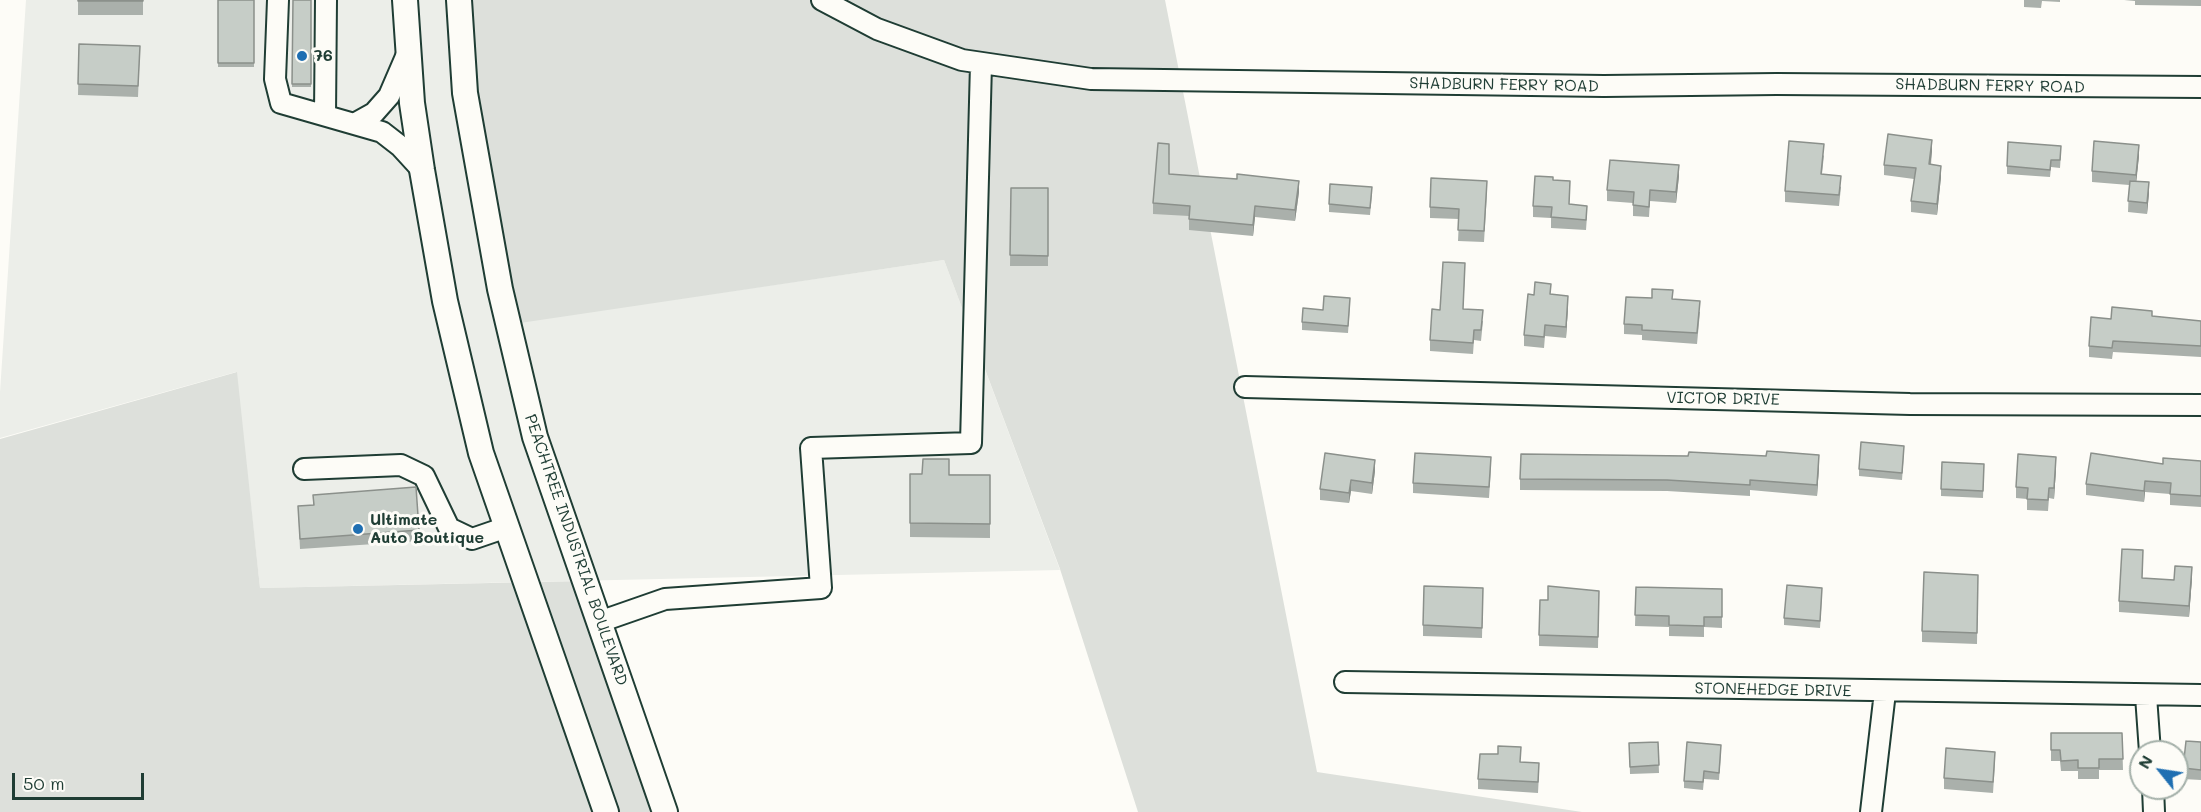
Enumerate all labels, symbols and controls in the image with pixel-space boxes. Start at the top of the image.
place label: 76 [314,46,333,66]
marker: 76 [295,49,309,63]
street label: SHADBURN FERRY ROAD [1409,74,1599,96]
street label: SHADBURN FERRY ROAD [1895,75,2085,97]
street label: VICTOR DRIVE [1666,388,1780,410]
street label: PEACHTREE INDUSTRIAL BOULEVARD [520,412,632,688]
place label: Ultimate Auto Boutique [370,510,484,548]
marker: Ultimate Auto Boutique [351,522,365,536]
street label: STONEHEDGE DRIVE [1694,679,1852,701]
north arrow [2129,740,2189,800]
text: N [2133,751,2157,772]
scale bar [15,761,147,799]
text: 50 m [23,771,65,795]

